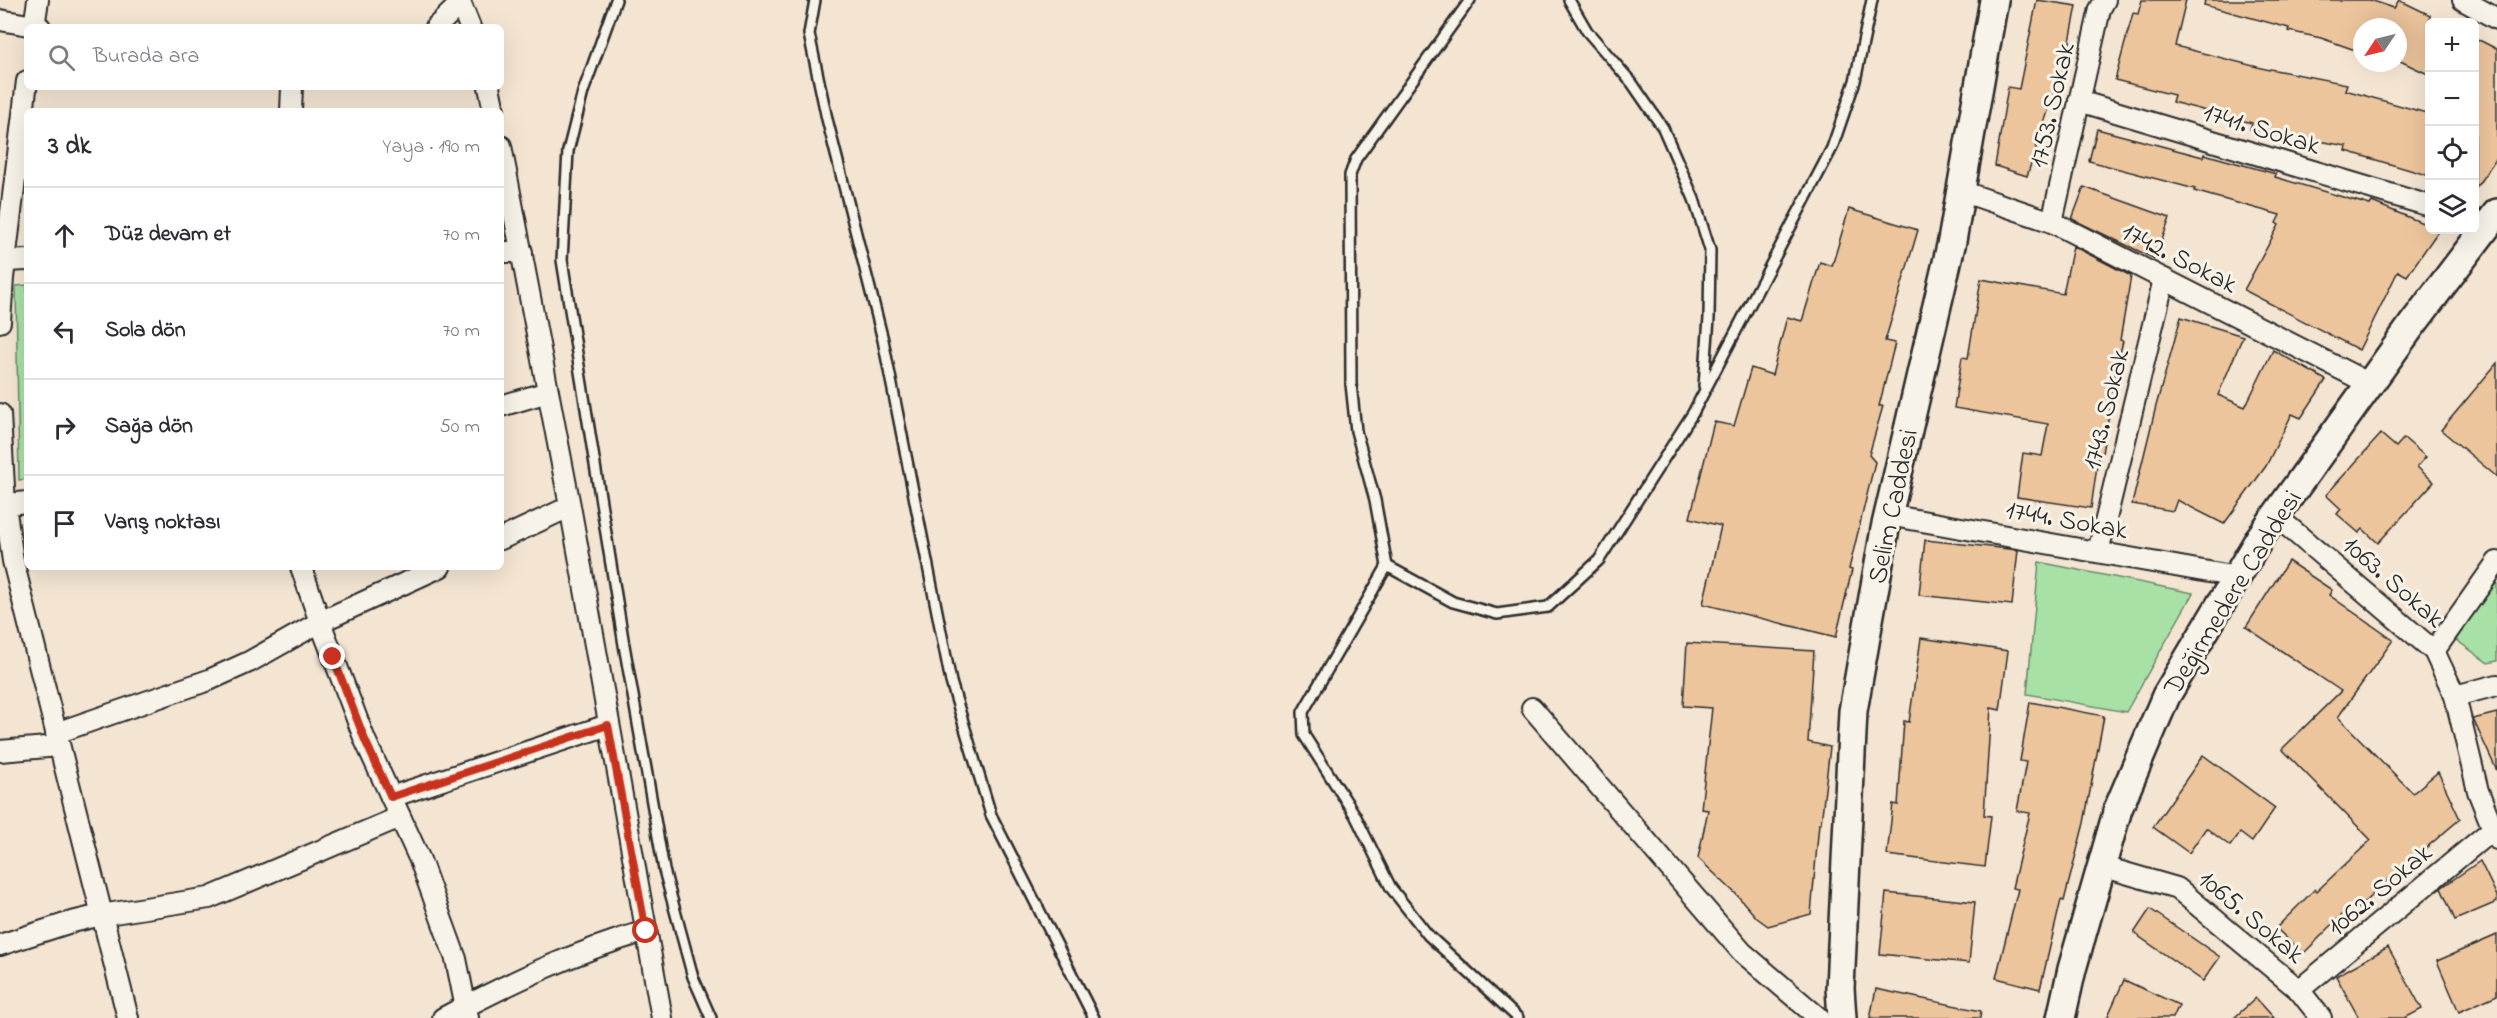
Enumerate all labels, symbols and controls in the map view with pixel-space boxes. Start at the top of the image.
north arrow [2353,18,2407,72]
map controls [2425,18,2479,234]
button: + [2425,18,2479,72]
search box [24,24,504,90]
street label: 1753. Sokak [2020,39,2087,172]
icon: search [45,41,78,74]
text: Burada ara [93,41,199,73]
button: − [2425,72,2479,126]
street label: 1741. Sokak [2198,94,2325,167]
button: locate [2425,126,2479,180]
text: 3 dk [48,128,91,166]
text: Yaya · 190 m [382,133,480,162]
button: layers [2425,180,2479,234]
street label: 1742. Sokak [2114,213,2244,305]
icon: ahead [48,219,81,252]
text: Düz devam et [105,219,231,251]
text: 70 m [443,221,480,250]
icon: left [48,315,81,348]
text: Sola dön [105,315,186,347]
text: 70 m [443,317,480,346]
street label: 1743. Sokak [2074,345,2141,474]
icon: right [48,411,81,444]
text: Sağa dön [105,411,193,443]
text: 50 m [439,413,480,442]
street label: Selim Caddesi [1859,426,1930,587]
street label: Değirmedere Caddesi [2155,483,2313,704]
street label: 1744. Sokak [2003,492,2131,551]
icon: arrive [48,507,81,540]
text: Varış noktası [105,507,220,539]
street label: 1063. Sokak [2333,527,2452,639]
route end [319,643,345,669]
street label: 1062. Sokak [2320,835,2442,947]
street label: 1065. Sokak [2189,862,2312,974]
route start [632,917,658,943]

